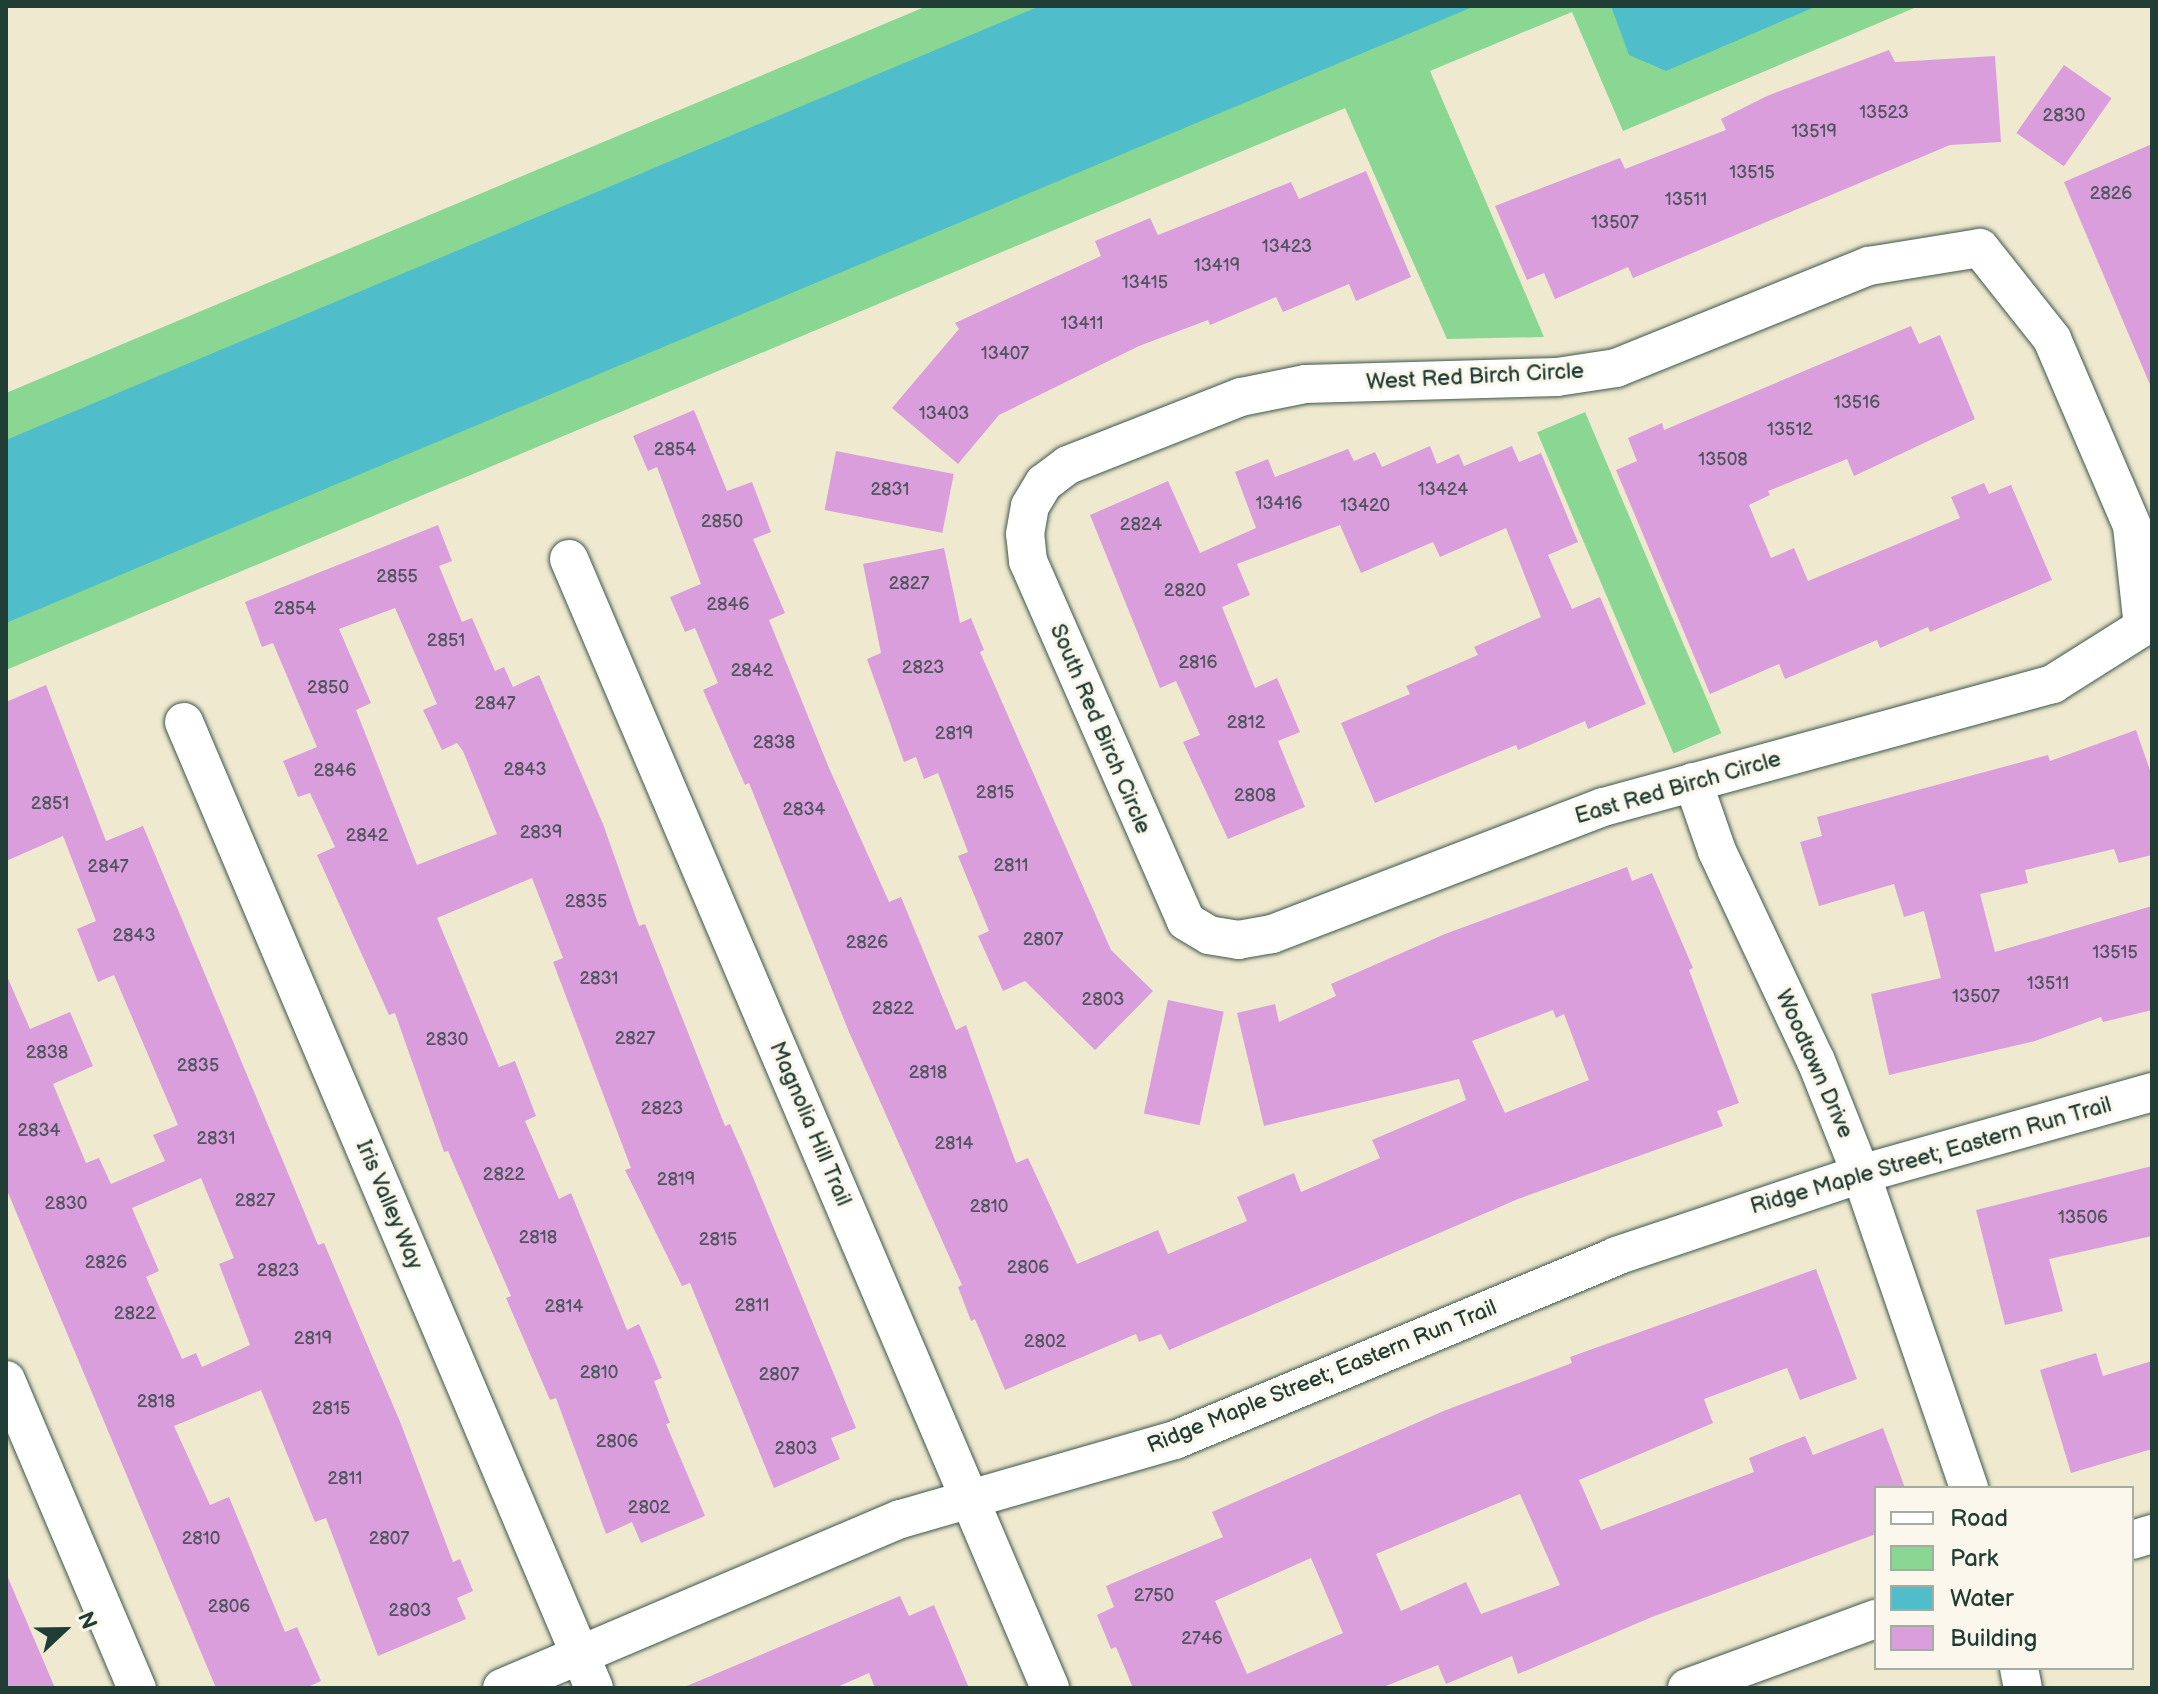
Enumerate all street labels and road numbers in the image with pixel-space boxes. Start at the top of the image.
street label: West Red Birch Circle [1365,358,1585,396]
street label: South Red Birch Circle [1044,620,1156,838]
street label: East Red Birch Circle [1572,746,1784,830]
street label: Woodtown Drive [1769,986,1859,1142]
street label: Magnolia Hill Trail [763,1038,857,1210]
street label: Ridge Maple Street; Eastern Run Trail [1747,1092,2115,1220]
street label: Iris Valley Way [349,1135,429,1275]
street label: Ridge Maple Street; Eastern Run Trail [1143,1294,1501,1460]

